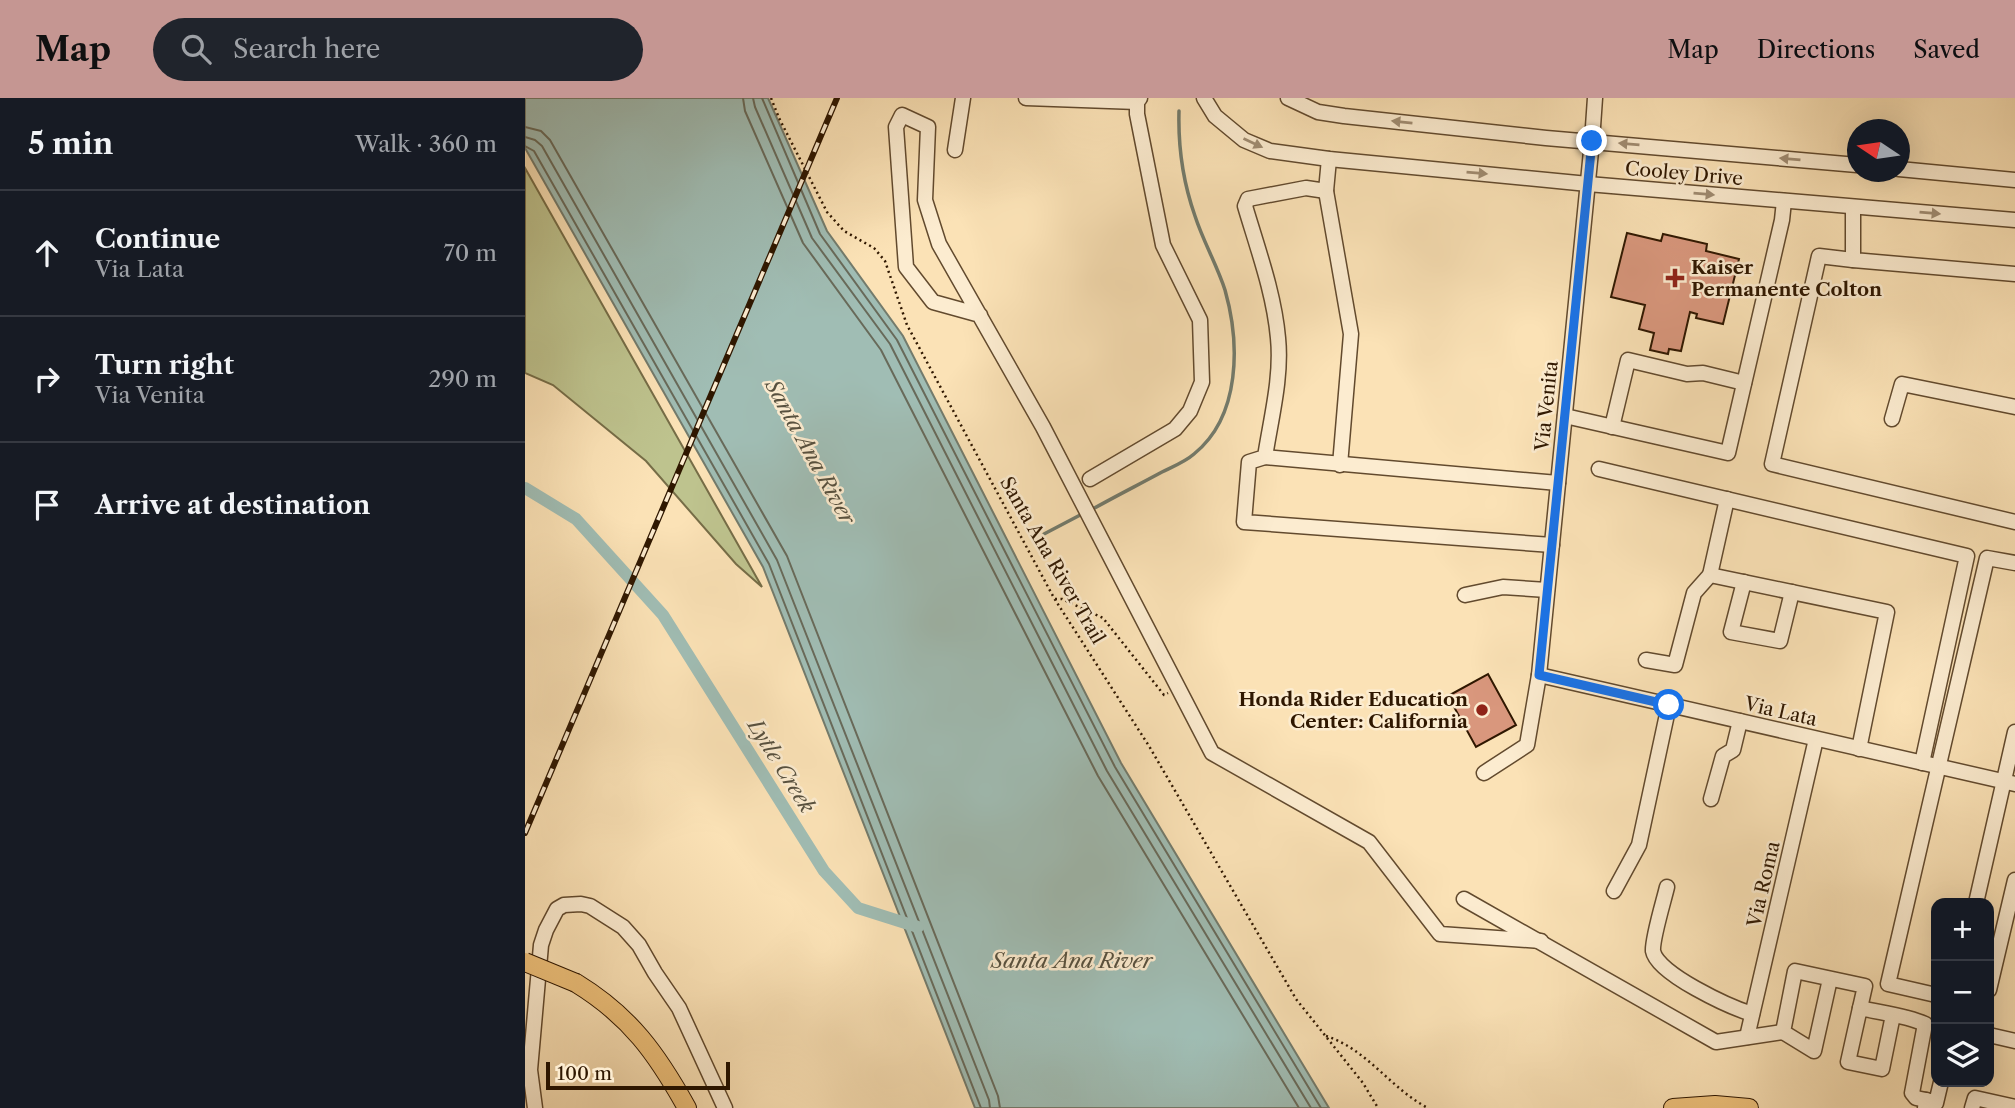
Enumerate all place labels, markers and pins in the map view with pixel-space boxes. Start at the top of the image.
place label: Kaiser Permanente Colton [1691,256,1882,301]
marker: Kaiser Permanente Colton [1665,268,1685,288]
place label: Honda Rider Education Center: California [1239,688,1469,733]
marker: Honda Rider Education Center: California [1474,702,1490,718]

